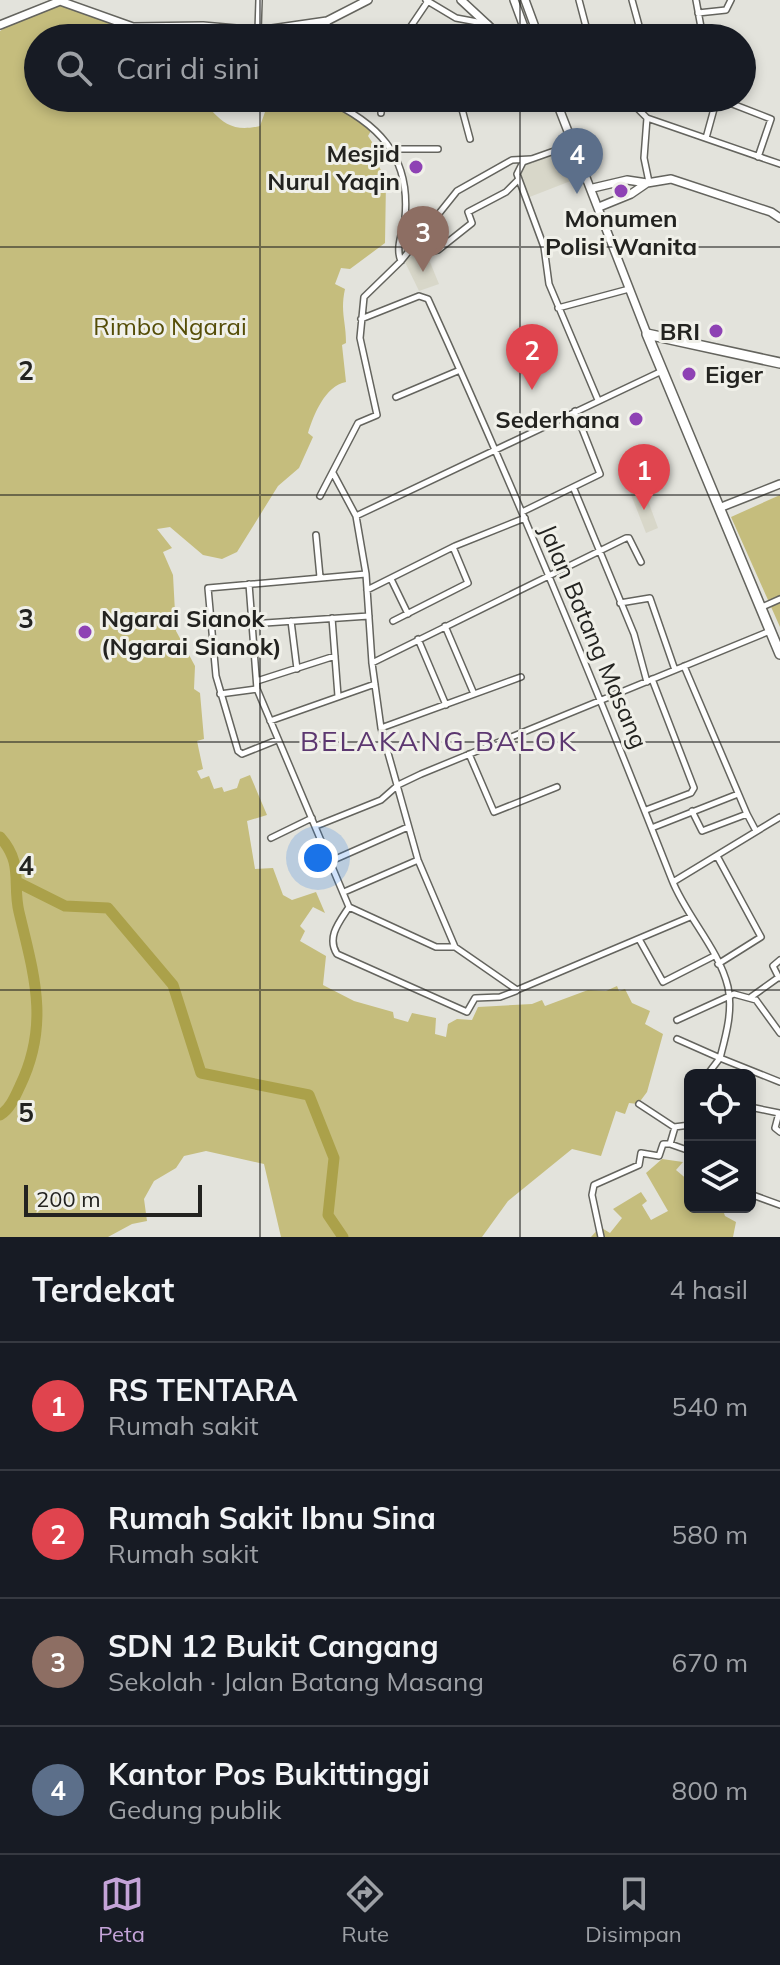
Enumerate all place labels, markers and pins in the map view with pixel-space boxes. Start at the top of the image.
pin: 4 [551,128,603,194]
place label: Mesjid Nurul Yaqin [267,138,400,196]
marker: Mesjid Nurul Yaqin [407,158,425,176]
marker: Monumen Polisi Wanita [612,182,630,200]
place label: Monumen Polisi Wanita [545,203,697,261]
pin: 3 [397,206,449,272]
place label: BRI [660,316,700,346]
marker: BRI [707,322,725,340]
pin: 2 [506,324,558,390]
place label: Eiger [705,359,764,389]
marker: Eiger [680,365,698,383]
place label: Sederhana [495,404,620,434]
marker: Sederhana [627,410,645,428]
pin: 1 [618,444,670,510]
place label: Ngarai Sianok (Ngarai Sianok) [101,603,282,661]
marker: Ngarai Sianok (Ngarai Sianok) [76,623,94,641]

